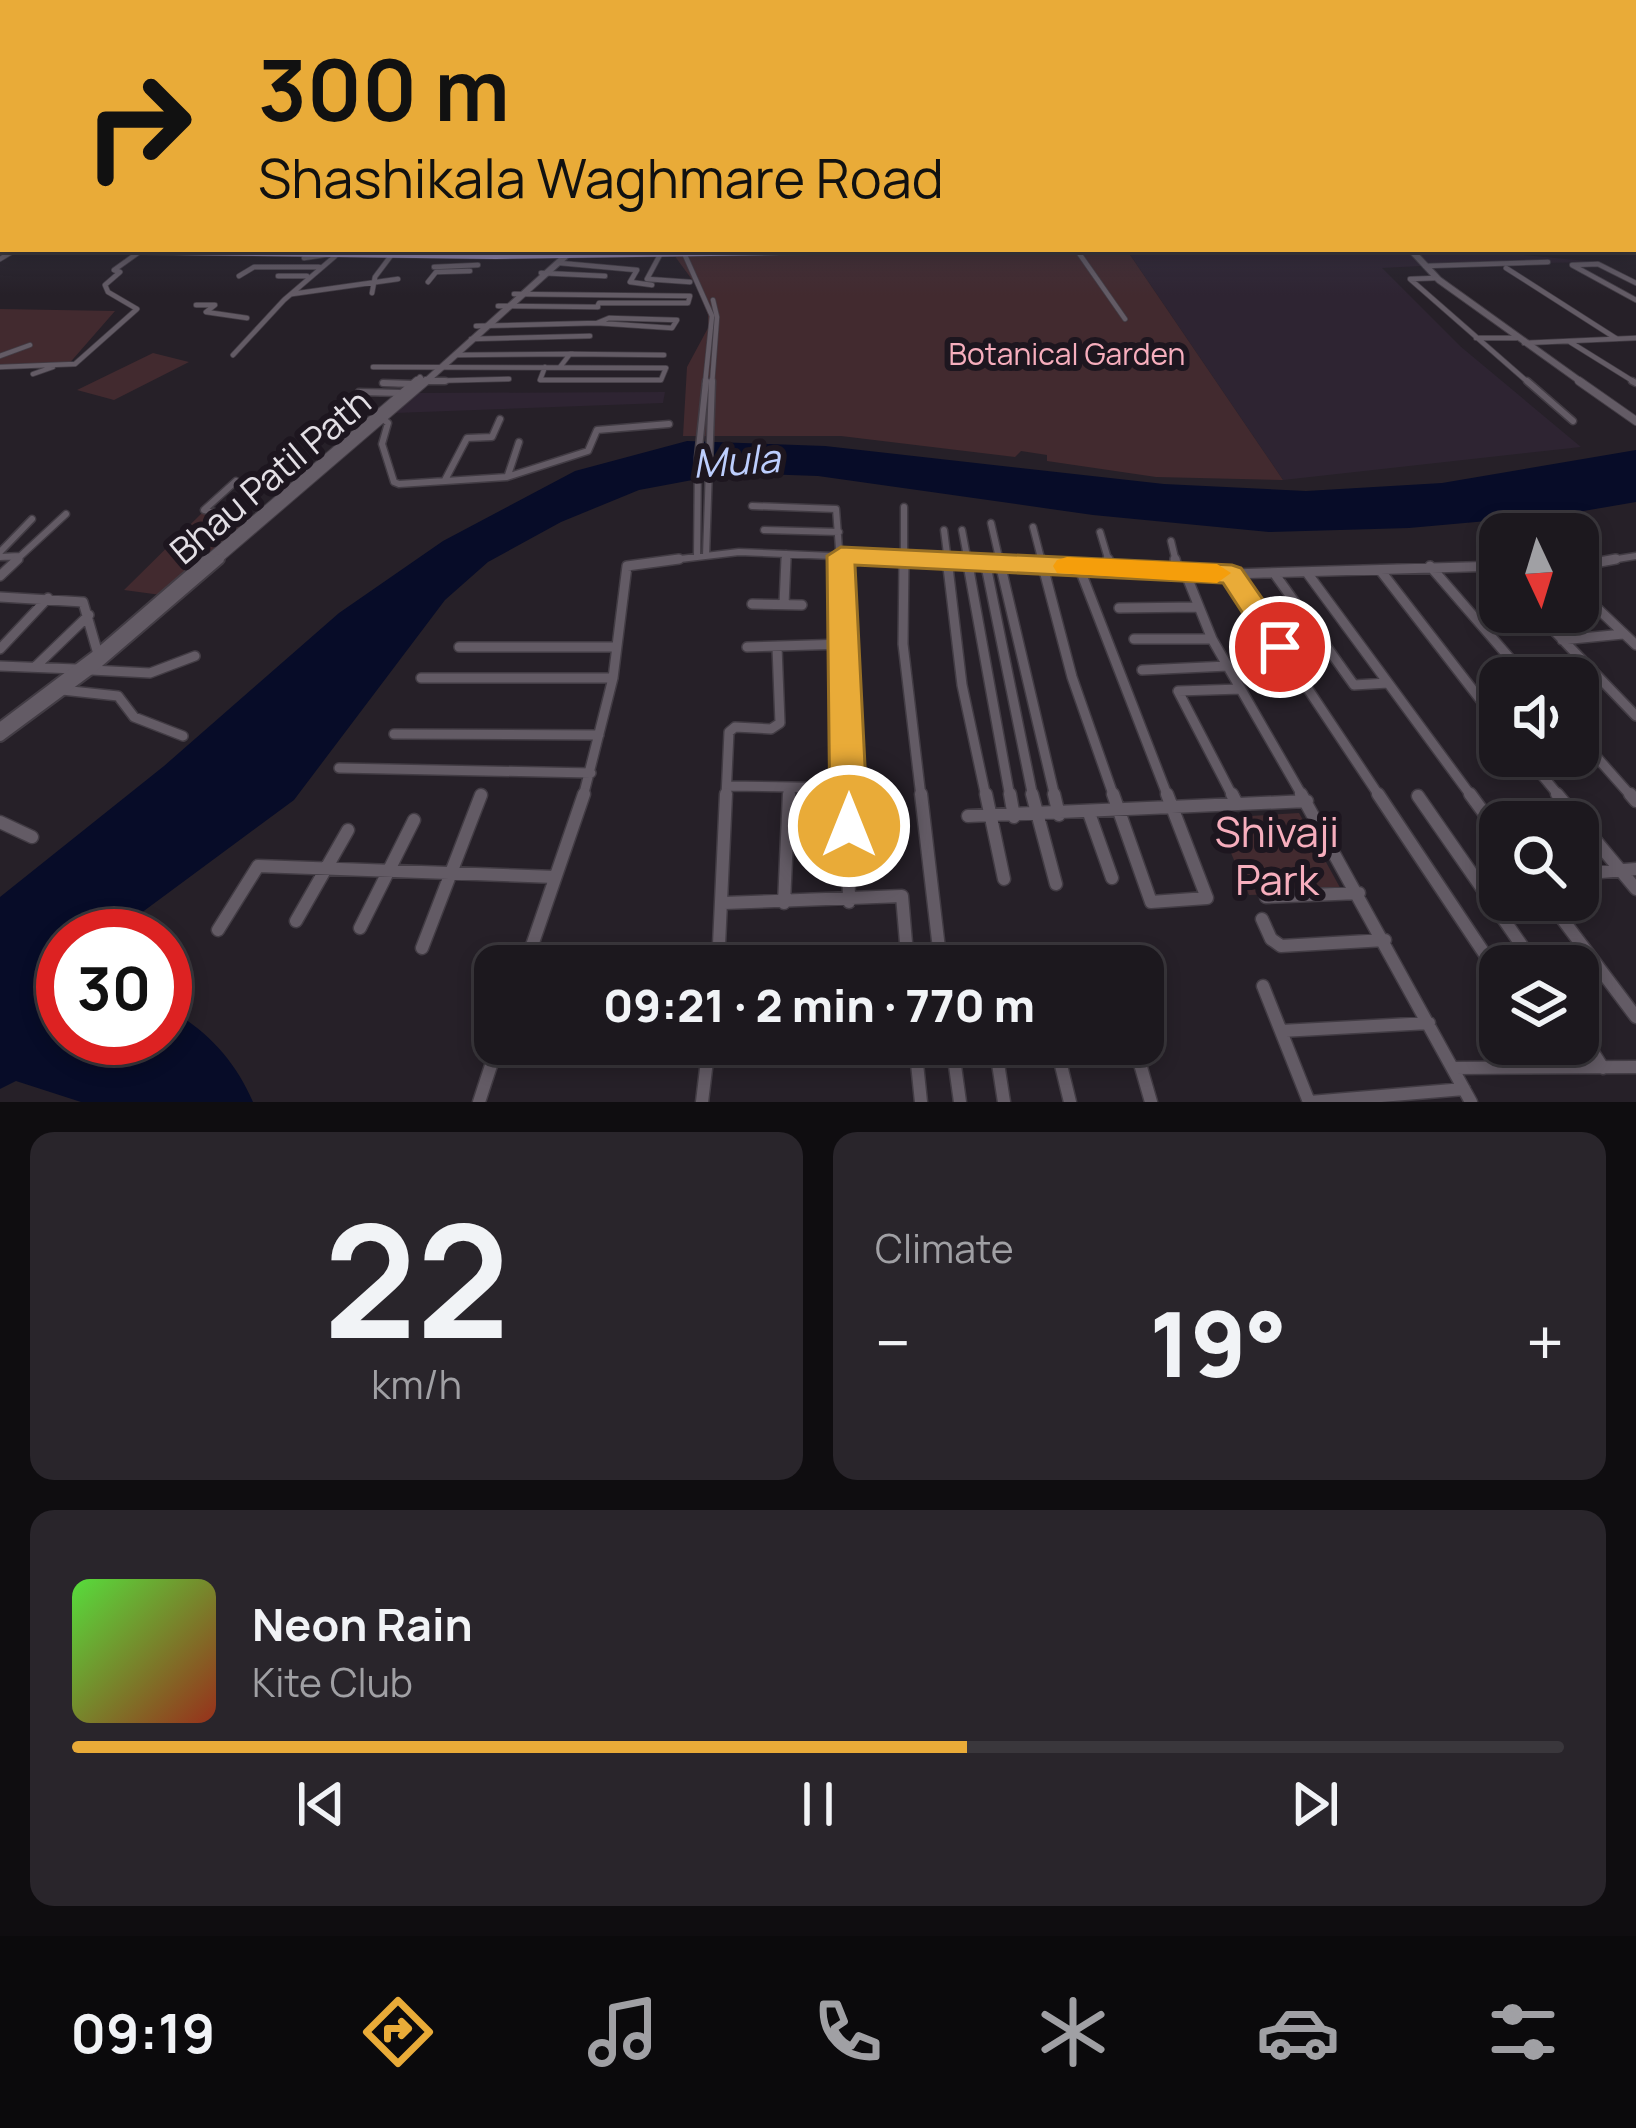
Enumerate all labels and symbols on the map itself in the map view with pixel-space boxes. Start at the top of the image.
park label: Botanical Garden [949,333,1185,374]
street label: Bhau Patil Path [159,378,381,574]
water label: Mula [691,430,783,490]
north arrow [1479,513,1599,633]
pin [1229,596,1331,698]
position arrow [786,763,912,889]
park label: Shivaji Park [1215,802,1339,908]
speed limit sign: 30 [36,909,192,1065]

